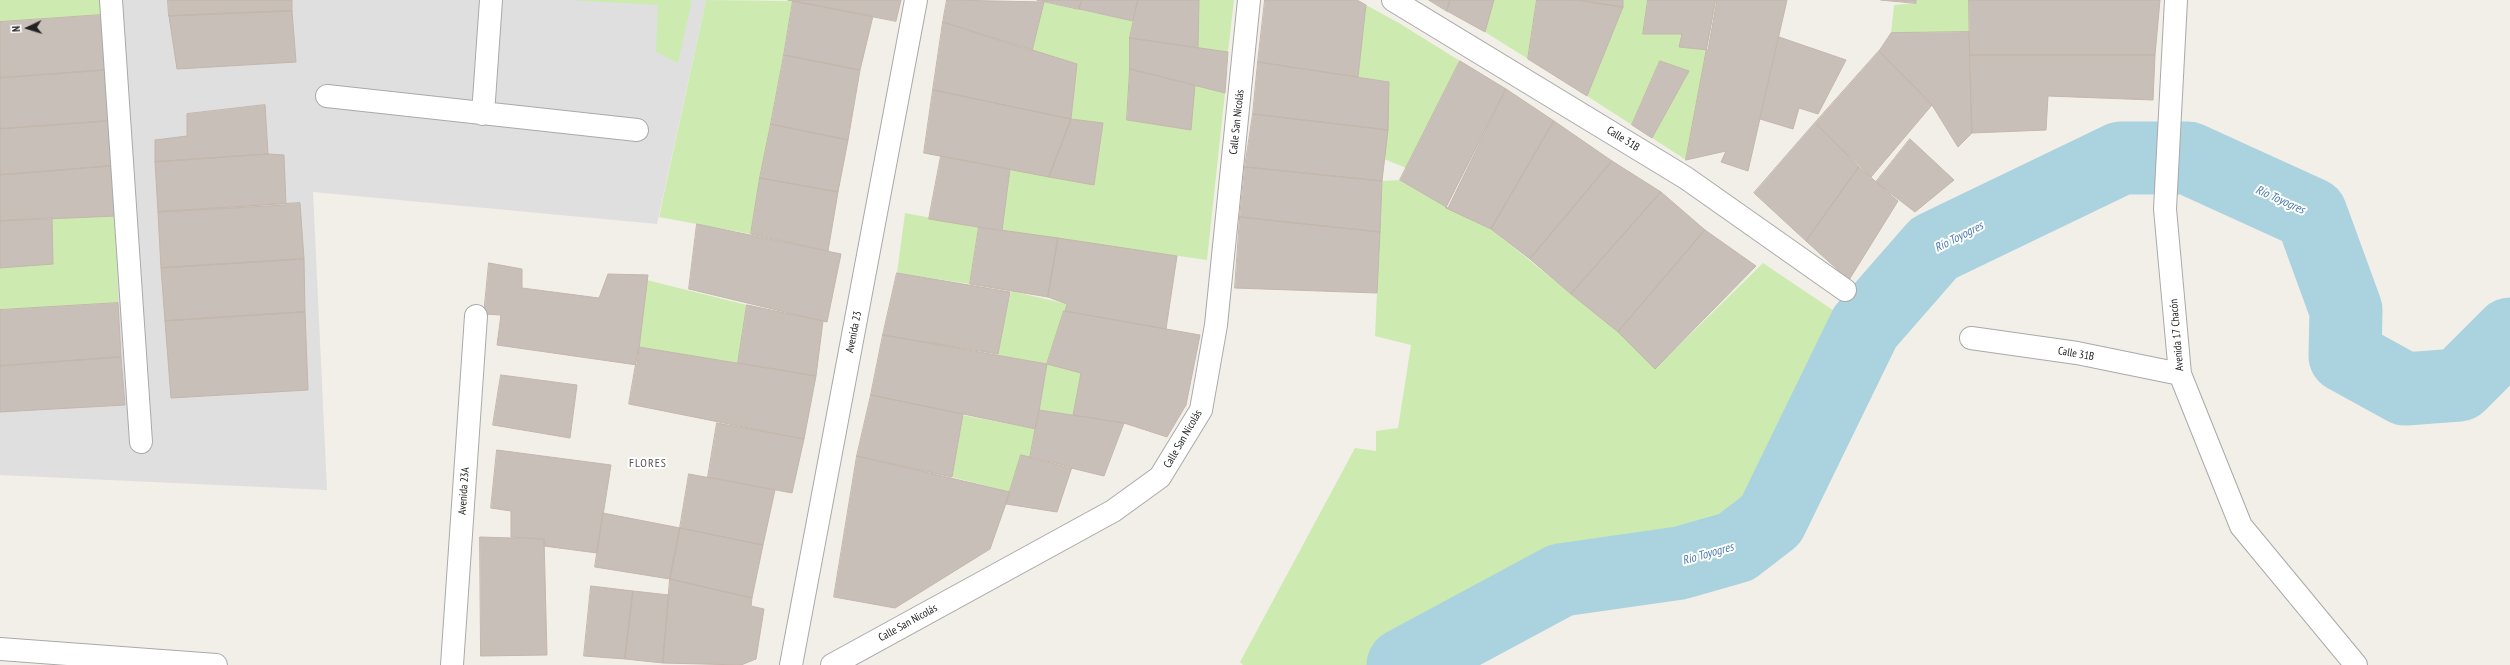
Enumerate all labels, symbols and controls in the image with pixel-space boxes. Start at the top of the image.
north arrow [8,8,48,48]
text: N [9,25,23,32]
street label: Calle San Nicolás [1227,89,1247,155]
street label: Calle 31B [1604,124,1642,154]
water label: Río Toyogres [2253,183,2307,217]
water label: Río Toyogres [1932,219,1986,255]
street label: Avenida 17 Chacón [2167,298,2187,372]
street label: Avenida 23 [843,310,865,354]
street label: Calle 31B [2057,344,2095,364]
street label: Calle San Nicolás [1161,408,1205,470]
district label: FLORES [629,457,667,471]
street label: Avenida 23A [456,467,472,515]
water label: Río Toyogres [1681,540,1735,568]
street label: Calle San Nicolás [876,601,940,645]

